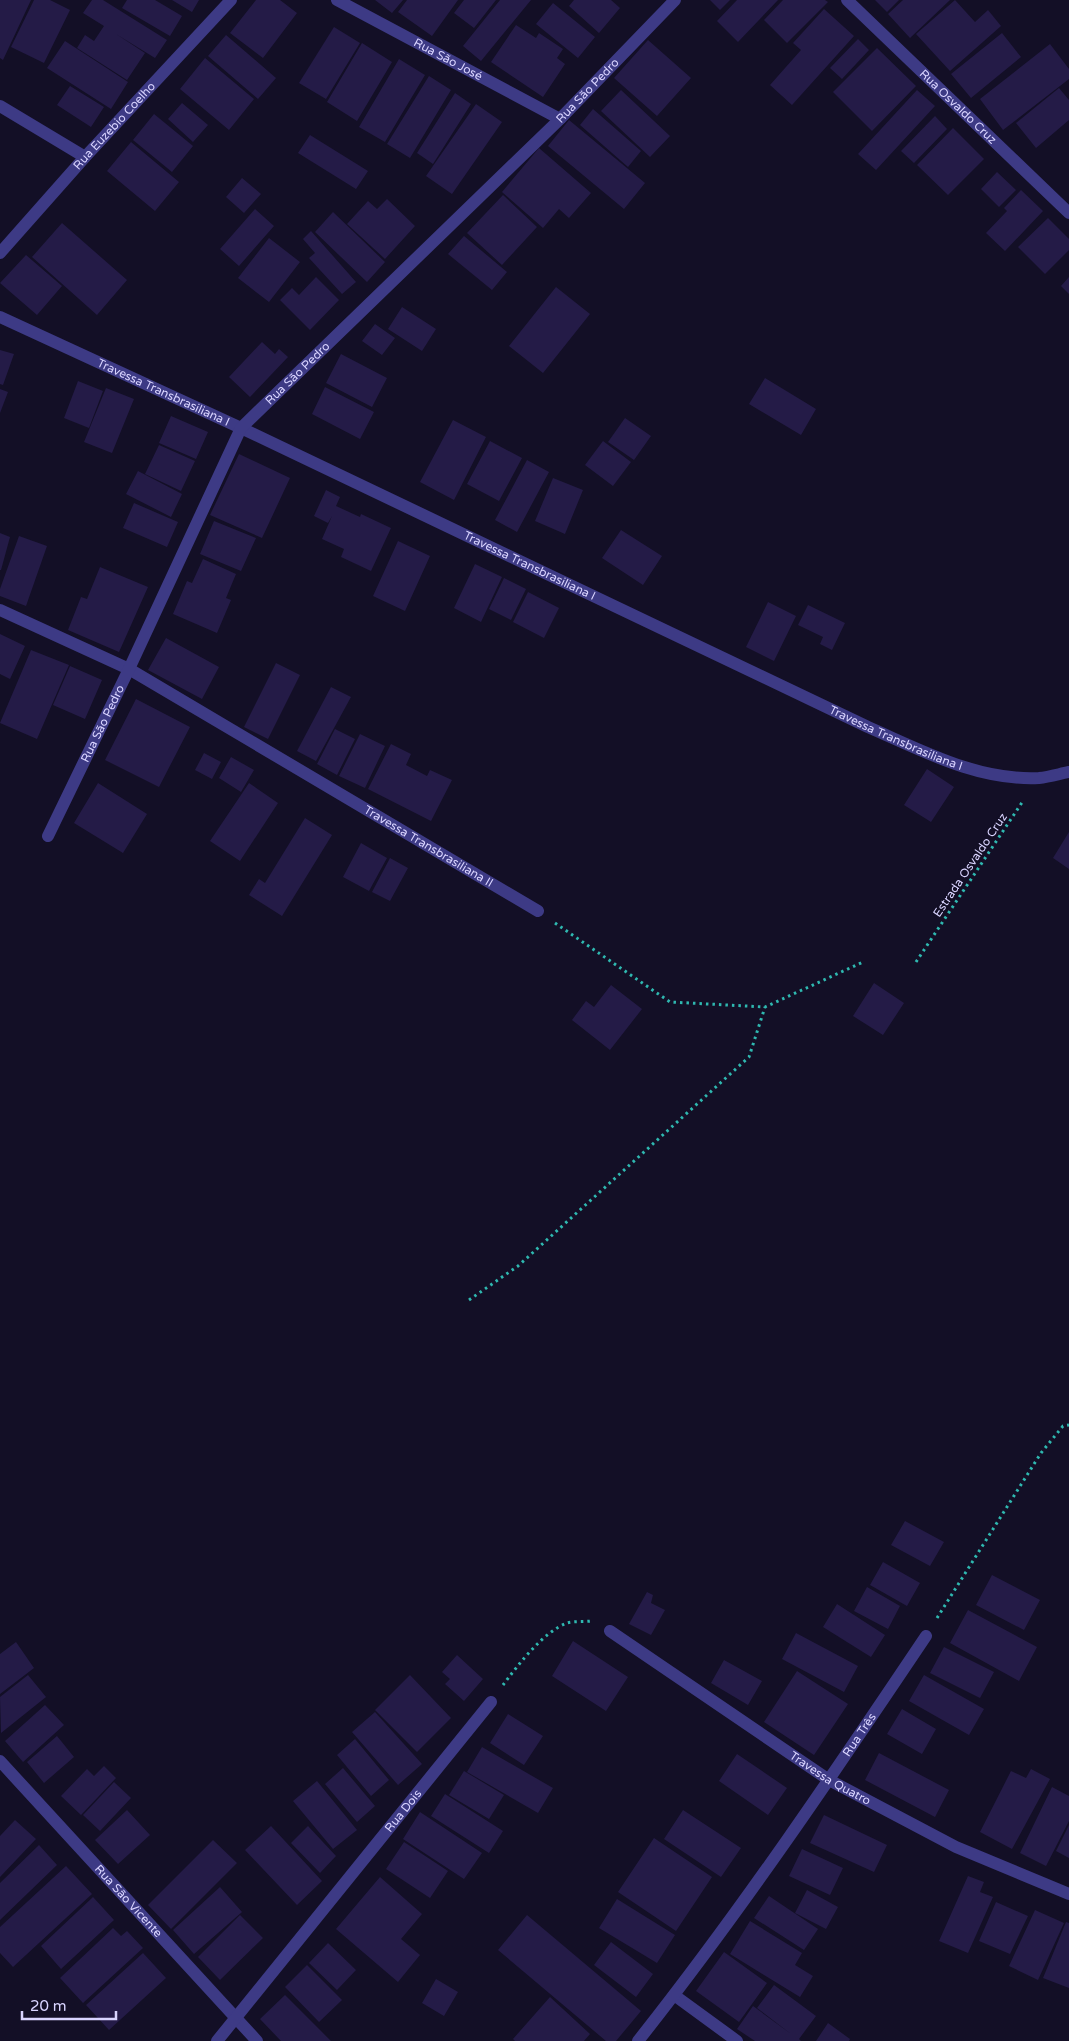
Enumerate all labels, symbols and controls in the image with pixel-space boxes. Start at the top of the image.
street label: Rua São José [411,35,485,83]
street label: Rua São Pedro [553,55,622,126]
street label: Rua Osvaldo Cruz [917,66,1000,147]
street label: Rua Euzebio Coelho [70,79,158,172]
street label: Rua São Pedro [262,339,333,408]
street label: Travessa Transbrasiliana I [95,356,232,429]
street label: Travessa Transbrasiliana I [461,528,598,603]
street label: Rua São Pedro [78,683,127,765]
street label: Travessa Transbrasiliana I [827,703,964,773]
street label: Travessa Transbrasiliana II [361,803,496,890]
street label: Estrada Osvaldo Cruz [930,810,1010,920]
street label: Rua Três [840,1710,879,1759]
street label: Travessa Quatro [787,1748,873,1808]
street label: Rua Dois [382,1787,425,1835]
street label: Rua São Vicente [92,1862,165,1940]
scale bar [22,1988,116,2020]
text: 20 m [30,1997,67,2015]

